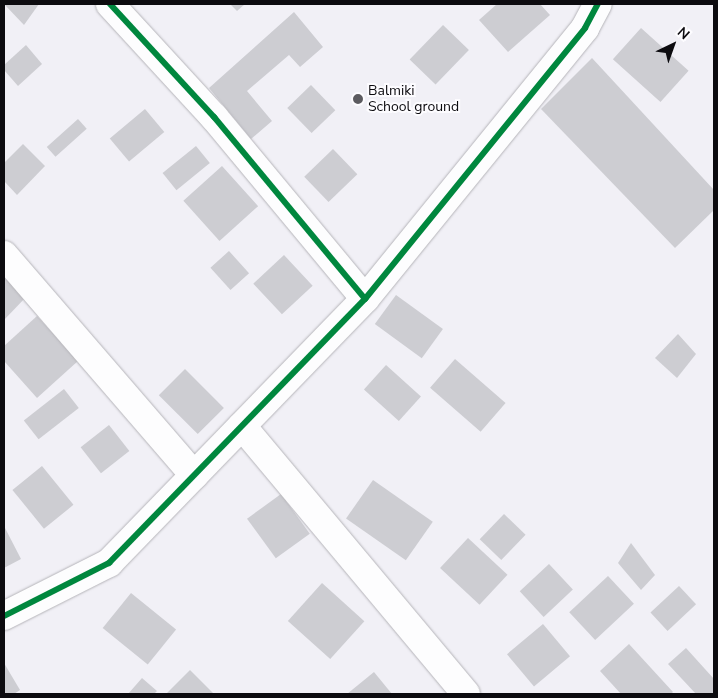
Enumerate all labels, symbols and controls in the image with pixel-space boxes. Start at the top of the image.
north arrow [648,20,698,70]
text: N [673,23,694,44]
place label: Balmiki School ground [368,83,459,115]
marker: Balmiki School ground [352,93,364,105]

